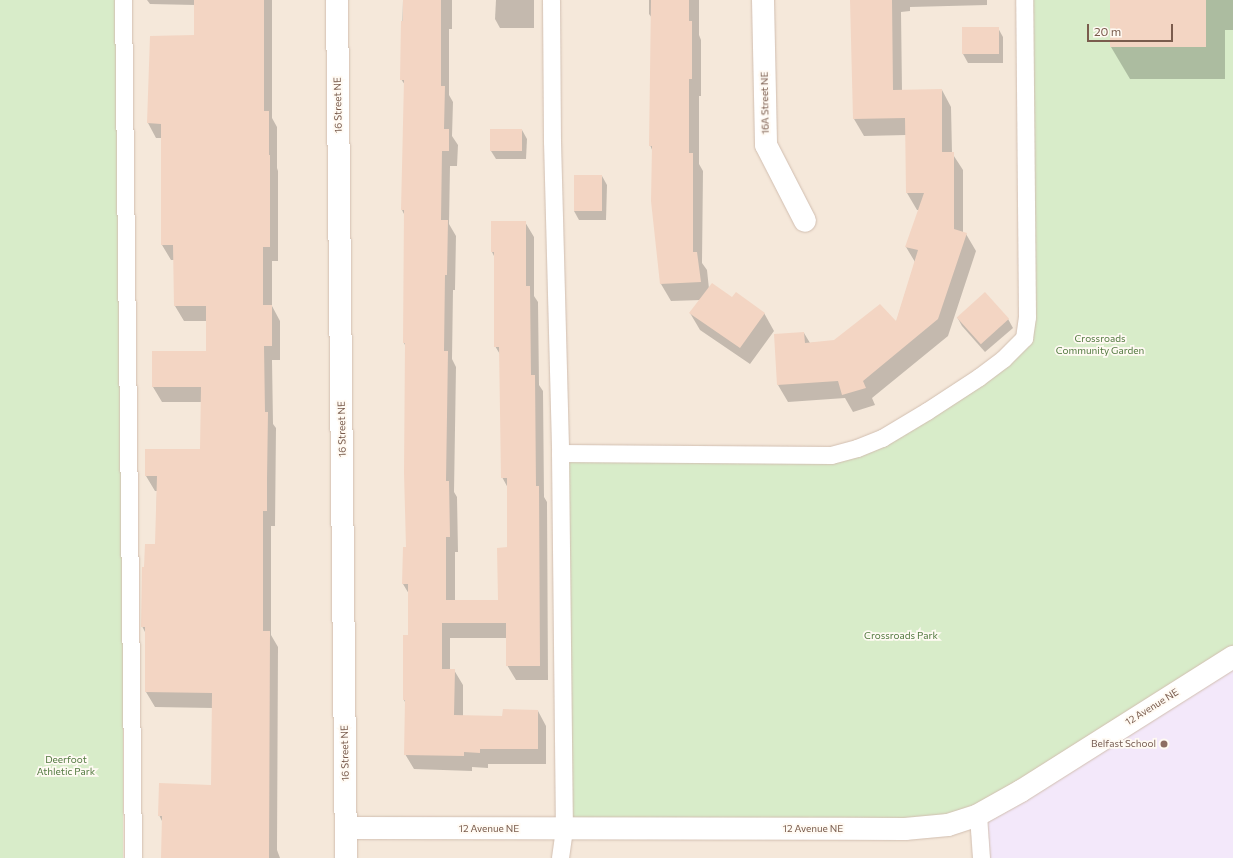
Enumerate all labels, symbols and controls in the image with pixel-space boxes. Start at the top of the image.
scale bar [1089,16,1175,42]
text: 20 m [1094,24,1121,38]
street label: 16A Street NE [758,72,772,134]
street label: 16 Street NE [332,77,344,133]
park label: Crossroads Community Garden [1056,332,1144,356]
street label: 16 Street NE [336,401,348,457]
park label: Crossroads Park [864,630,938,642]
street label: 12 Avenue NE [1123,686,1181,728]
street label: 16 Street NE [339,725,351,781]
place label: Belfast School [1091,738,1156,750]
marker: Belfast School [1159,739,1169,749]
park label: Deerfoot Athletic Park [37,753,95,776]
street label: 12 Avenue NE [459,823,519,835]
street label: 12 Avenue NE [783,823,843,835]

